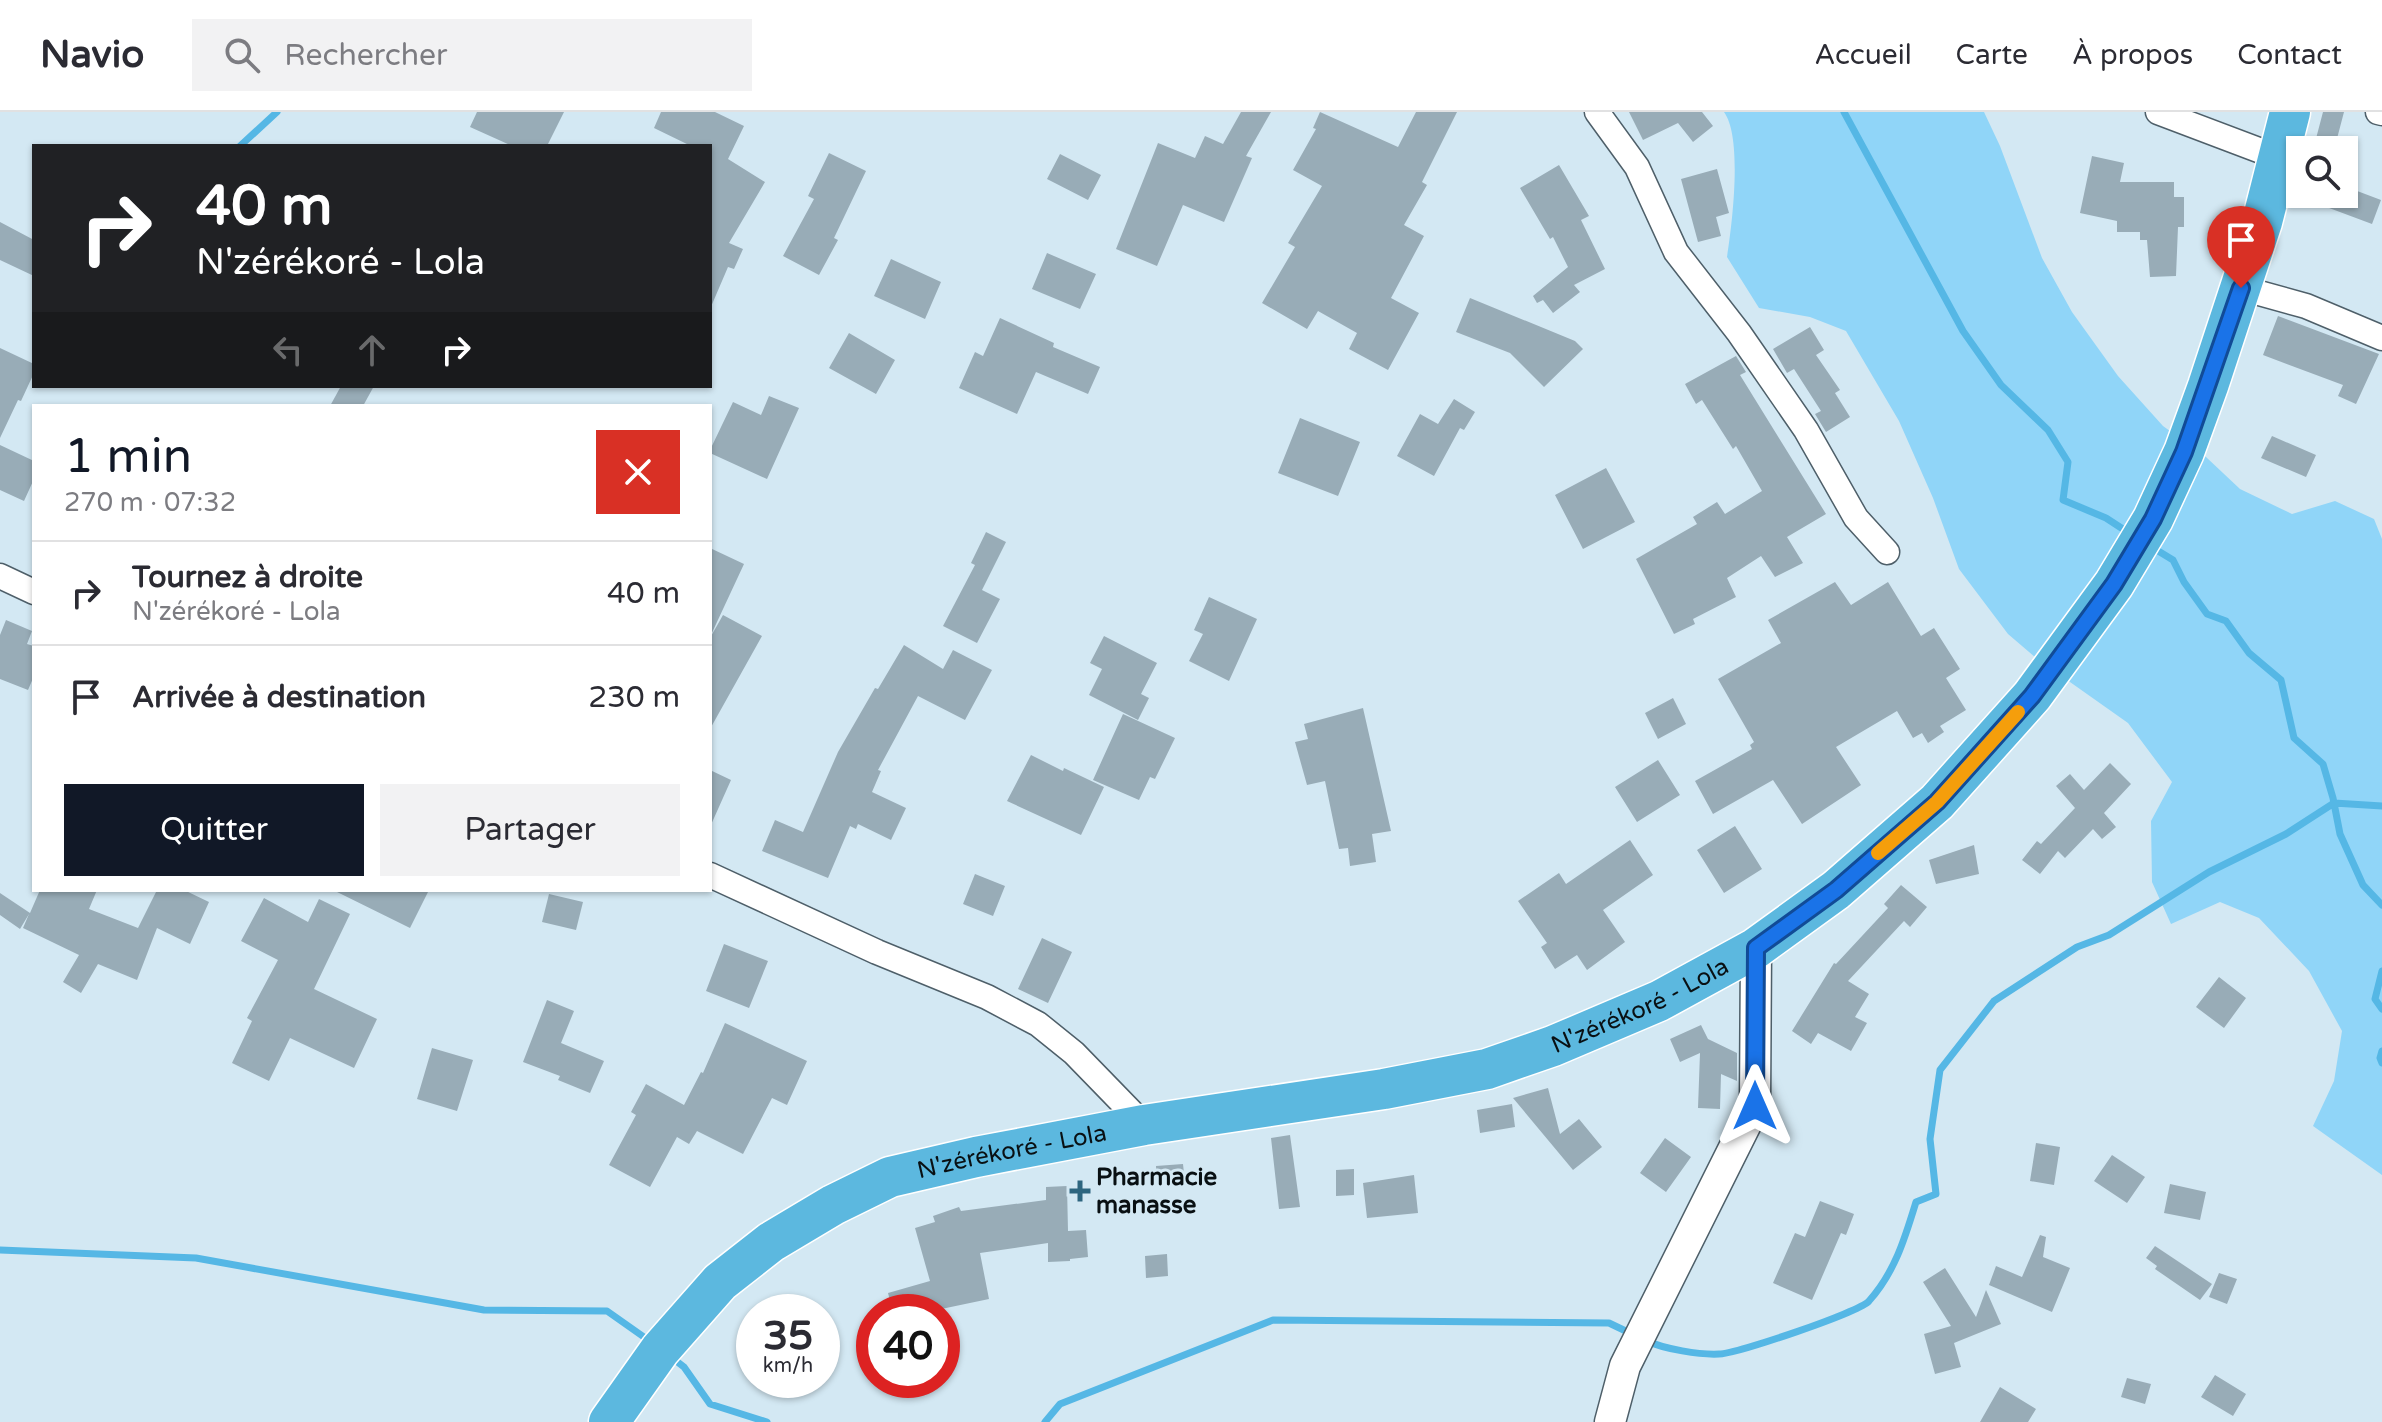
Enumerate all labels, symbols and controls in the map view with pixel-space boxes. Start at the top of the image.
search box [192,19,752,91]
text: Navio [40,32,144,78]
icon: search [220,33,264,77]
text: Rechercher [284,37,448,74]
text: Accueil [1814,38,1912,72]
text: Carte [1956,38,2028,72]
text: À propos [2072,38,2193,72]
text: Contact [2237,38,2342,72]
map controls [2286,136,2358,208]
button: search [2286,136,2358,208]
text: 40 m [196,173,332,240]
icon: right [64,176,168,280]
pin [2207,206,2275,288]
icon: arrive [2219,218,2263,262]
text: N'zérékoré - Lola [196,241,485,284]
icon: left [266,328,310,372]
icon: ahead [350,328,394,372]
icon: right [434,328,478,372]
text: 1 min [64,428,192,486]
button: close [596,430,680,514]
text: 270 m · 07:32 [64,487,236,518]
text: Tournez à droite [132,559,363,596]
icon: right [64,571,108,615]
text: 40 m [607,575,680,612]
text: N'zérékoré - Lola [132,596,341,627]
icon: arrive [64,675,108,719]
text: Arrivée à destination [132,679,426,716]
text: 230 m [588,679,680,716]
button: Quitter [64,784,364,876]
button: Partager [380,784,680,876]
street label: N'zérékoré - Lola [1547,951,1733,1060]
position arrow [1713,1064,1797,1148]
street label: N'zérékoré - Lola [914,1118,1109,1185]
place label: Pharmacie manasse [1096,1163,1218,1220]
marker: Pharmacie manasse [1071,1182,1089,1200]
speed limit sign: 40 [856,1294,960,1398]
text: 35 [763,1312,813,1360]
text: km/h [763,1354,813,1378]

